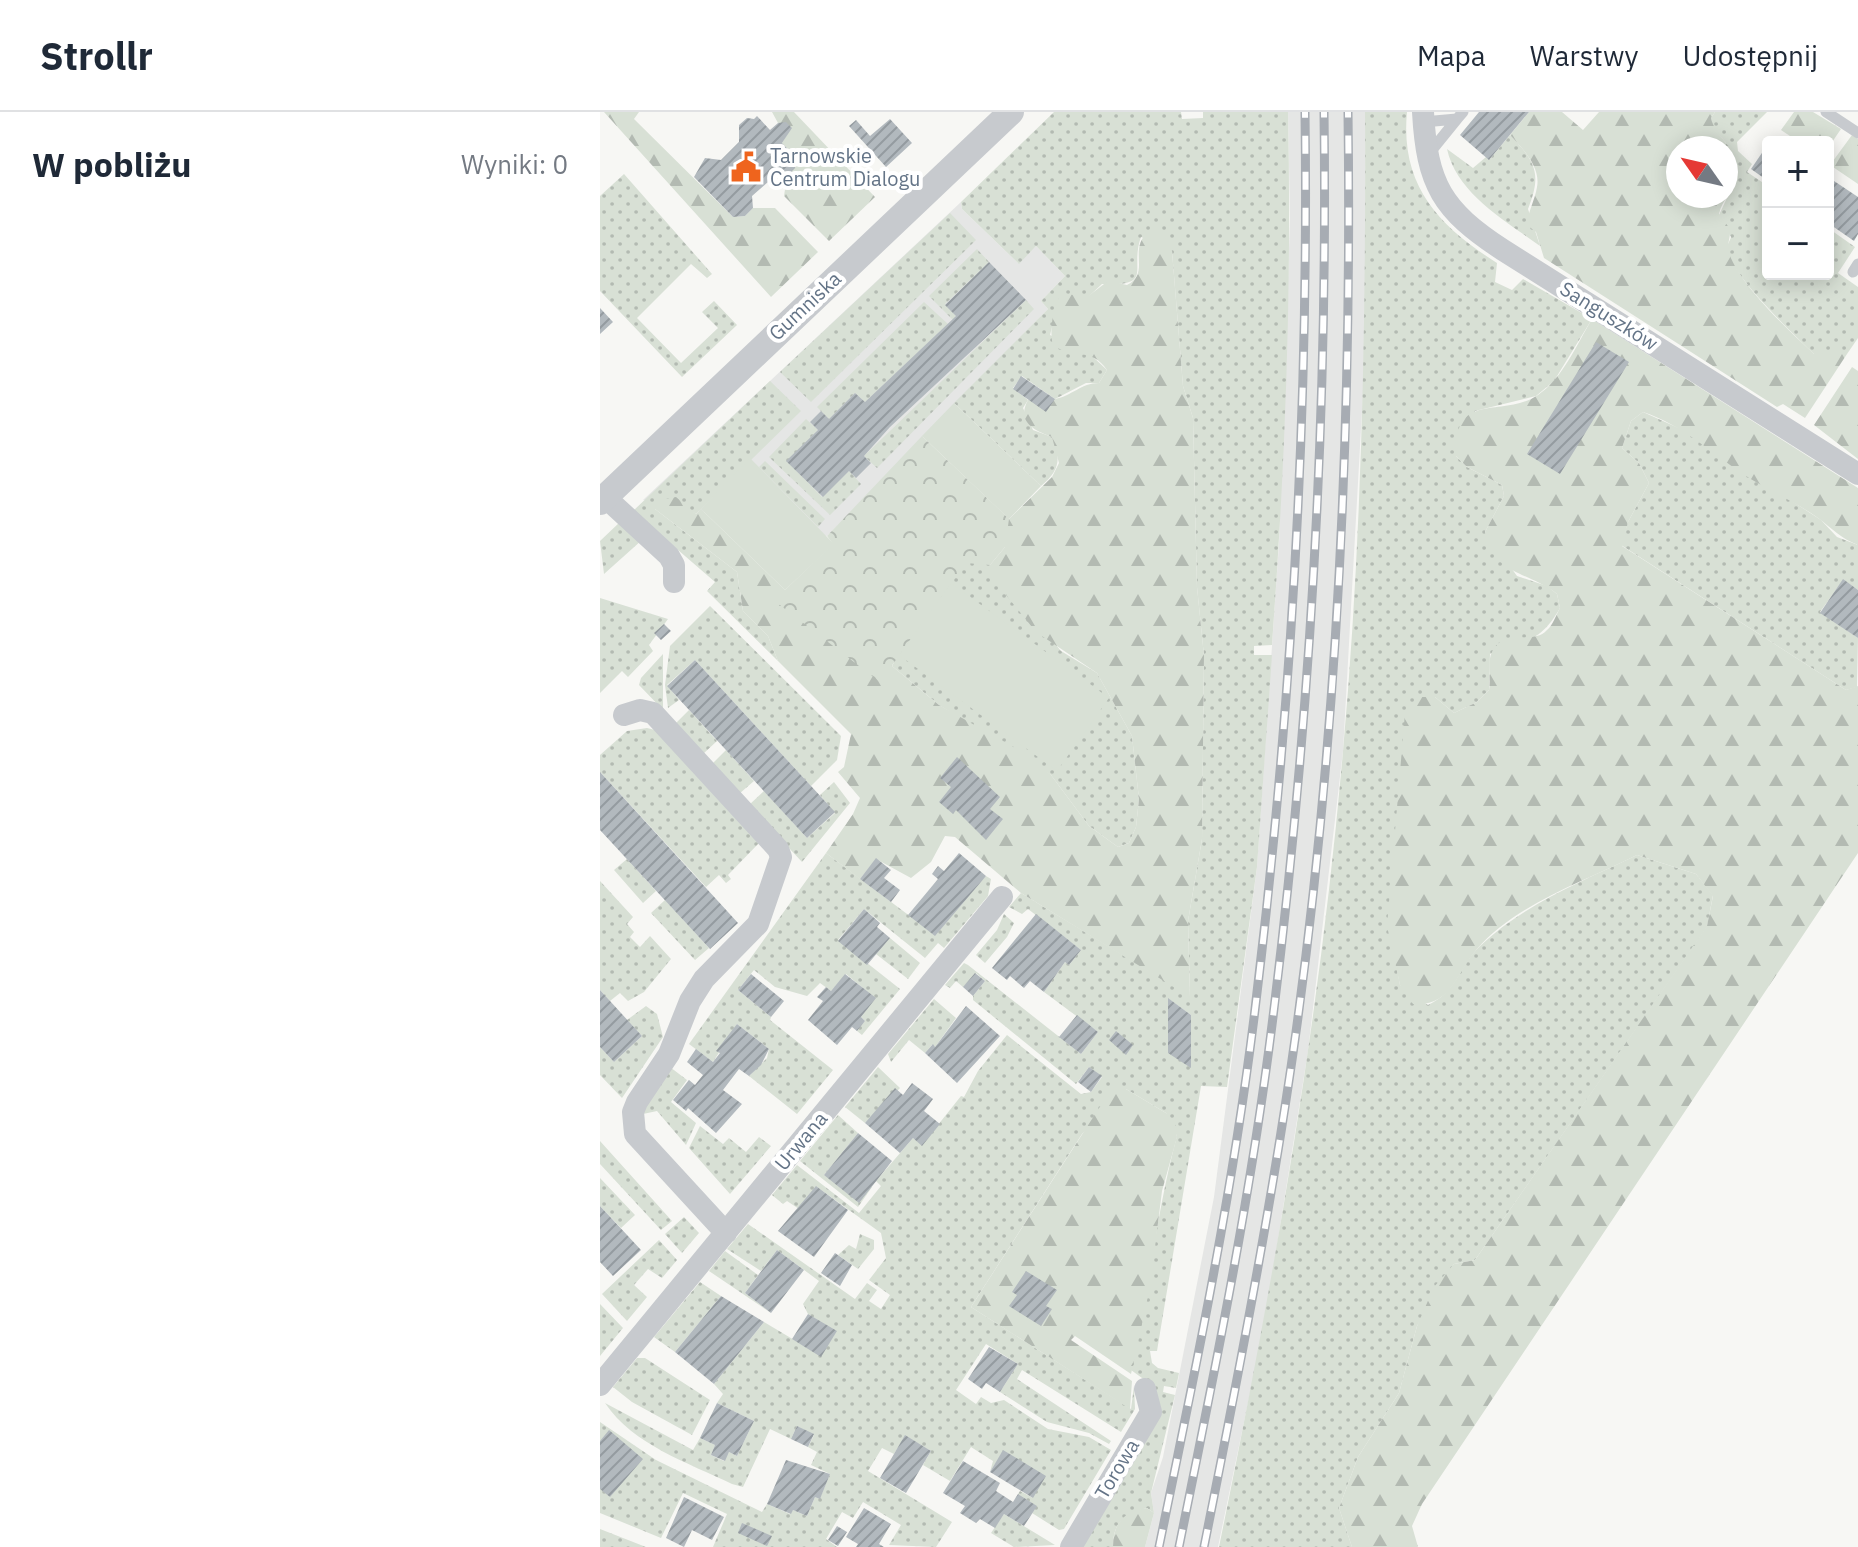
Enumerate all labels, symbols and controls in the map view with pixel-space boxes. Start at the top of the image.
text: Strollr [40,31,153,80]
text: Mapa [1417,37,1486,74]
text: Warstwy [1530,37,1638,74]
text: Udostępnij [1682,37,1818,74]
north arrow [1666,136,1738,208]
map controls [1762,136,1834,280]
button: + [1762,136,1834,208]
text: W pobliżu [32,142,192,186]
place label: Tarnowskie Centrum Dialogu [770,142,920,192]
text: Wyniki: 0 [461,147,568,181]
public building icon: Tarnowskie Centrum Dialogu [729,150,763,184]
button: − [1762,208,1834,280]
street label: Gumniska [763,265,847,346]
street label: Sanguszków [1555,275,1663,356]
street label: Urwana [768,1105,833,1176]
street label: Torowa [1088,1433,1145,1504]

